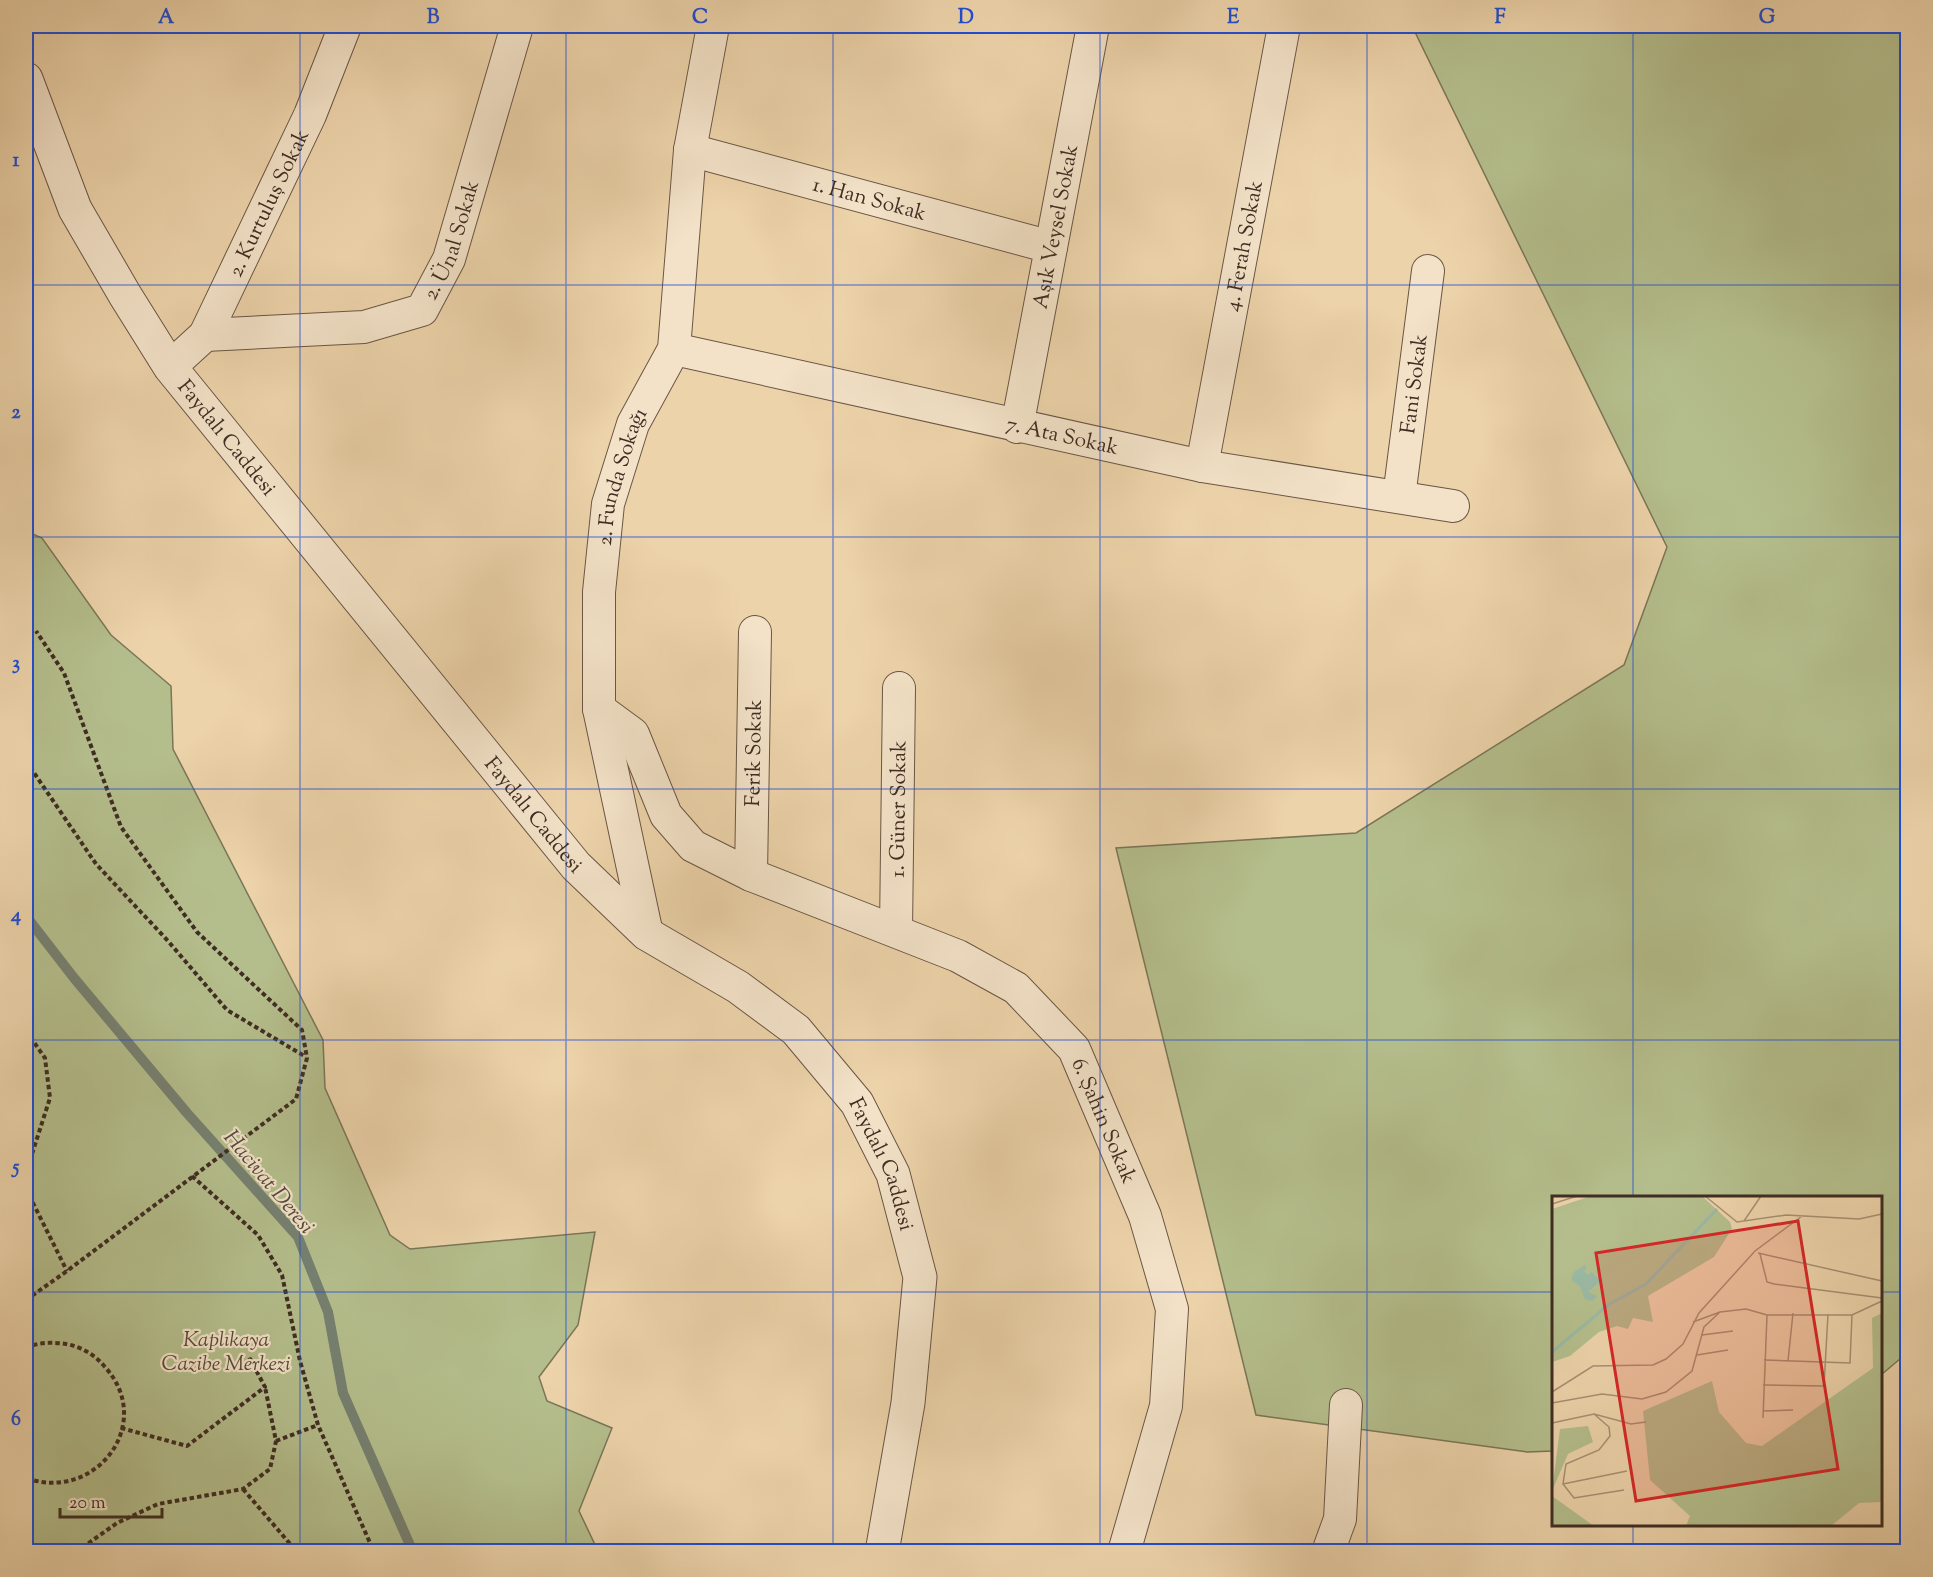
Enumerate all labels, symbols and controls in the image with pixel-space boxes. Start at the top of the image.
text: A [158,4,175,33]
text: B [427,4,440,33]
text: C [692,4,708,33]
text: D [958,4,974,33]
text: E [1227,4,1240,33]
text: F [1494,4,1506,33]
text: G [1759,4,1776,33]
street label: 2. Kurtuluş Sokak [222,124,318,282]
street label: Aşık Veysel Sokak [1027,142,1087,312]
text: 1 [13,147,20,176]
street label: 1. Han Sokak [809,171,930,230]
street label: 2. Ünal Sokak [417,177,488,306]
street label: 4. Ferah Sokak [1218,178,1272,314]
street label: Fani Sokak [1394,332,1437,436]
street label: Faydalı Caddesi [169,374,282,503]
text: 2 [11,399,21,428]
street label: 2. Funda Sokağı [591,403,656,547]
street label: 7. Ata Sokak [1003,410,1122,464]
text: 3 [12,650,20,679]
street label: Ferik Sokak [739,699,771,807]
street label: 1. Güner Sokak [884,740,915,878]
street label: Faydalı Caddesi [476,751,588,881]
text: 4 [10,902,21,931]
street label: 6. Şahin Sokak [1063,1054,1143,1189]
street label: Faydalı Caddesi [840,1093,920,1234]
water label: Hacivat Deresi [214,1124,321,1242]
text: 5 [11,1154,20,1183]
inset map [1552,1196,1882,1526]
park label: Kaplıkaya Cazibe Merkezi [161,1326,291,1380]
text: 6 [11,1406,21,1435]
scale bar [60,1481,162,1519]
text: 20 m [69,1491,106,1517]

